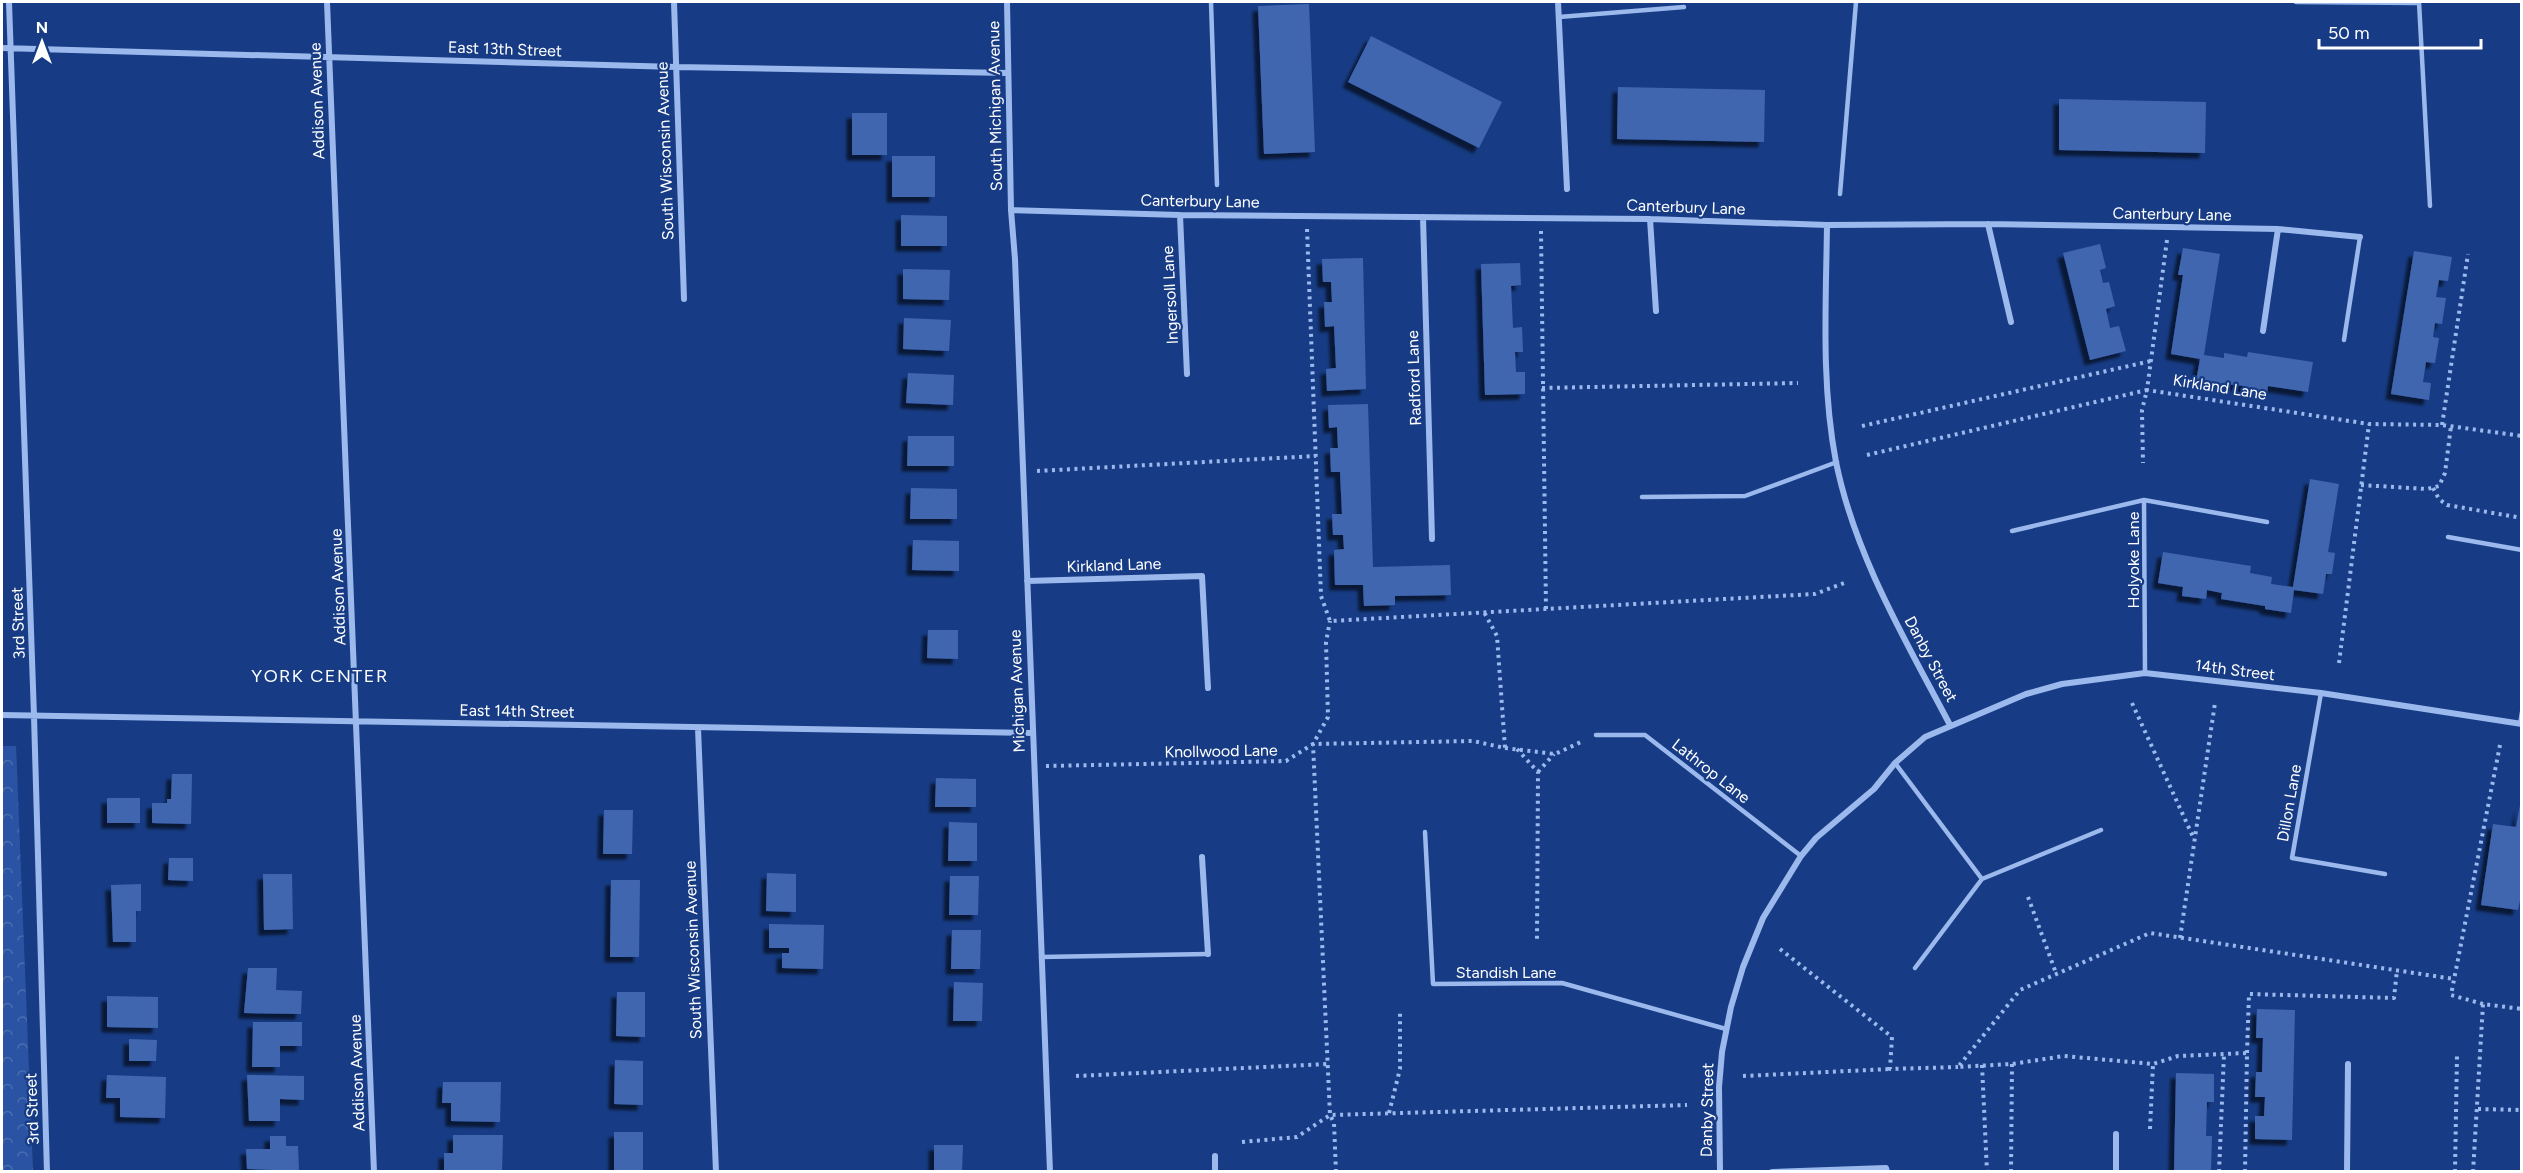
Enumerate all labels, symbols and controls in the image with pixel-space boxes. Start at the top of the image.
north arrow [12,12,72,72]
scale bar [2319,12,2481,50]
text: N [36,18,48,37]
street label: South Michigan Avenue [984,21,1006,191]
text: 50 m [2328,22,2370,44]
street label: East 13th Street [448,38,562,60]
street label: Addison Avenue [305,42,329,160]
street label: South Wisconsin Avenue [652,61,678,241]
street label: Canterbury Lane [1140,190,1260,212]
street label: Canterbury Lane [1626,195,1746,219]
street label: Canterbury Lane [2112,203,2232,225]
street label: Ingersoll Lane [1158,245,1182,345]
street label: Radford Lane [1403,330,1425,426]
street label: Kirkland Lane [2172,370,2269,404]
street label: Holyoke Lane [2124,511,2143,608]
street label: Addison Avenue [326,528,350,646]
street label: Kirkland Lane [1066,554,1162,576]
street label: 3rd Street [7,587,29,659]
street label: Danby Street [1900,613,1962,705]
street label: Michigan Avenue [1005,629,1029,753]
street label: 14th Street [2194,656,2276,684]
district label: YORK CENTER [251,665,389,687]
street label: East 14th Street [459,700,575,722]
street label: Lathrop Lane [1668,735,1754,807]
street label: Knollwood Lane [1164,741,1278,761]
street label: Dillon Lane [2273,763,2305,843]
street label: South Wisconsin Avenue [680,860,706,1040]
street label: Standish Lane [1456,963,1557,982]
street label: Addison Avenue [345,1014,369,1132]
street label: Danby Street [1697,1063,1717,1157]
street label: 3rd Street [21,1073,43,1145]

